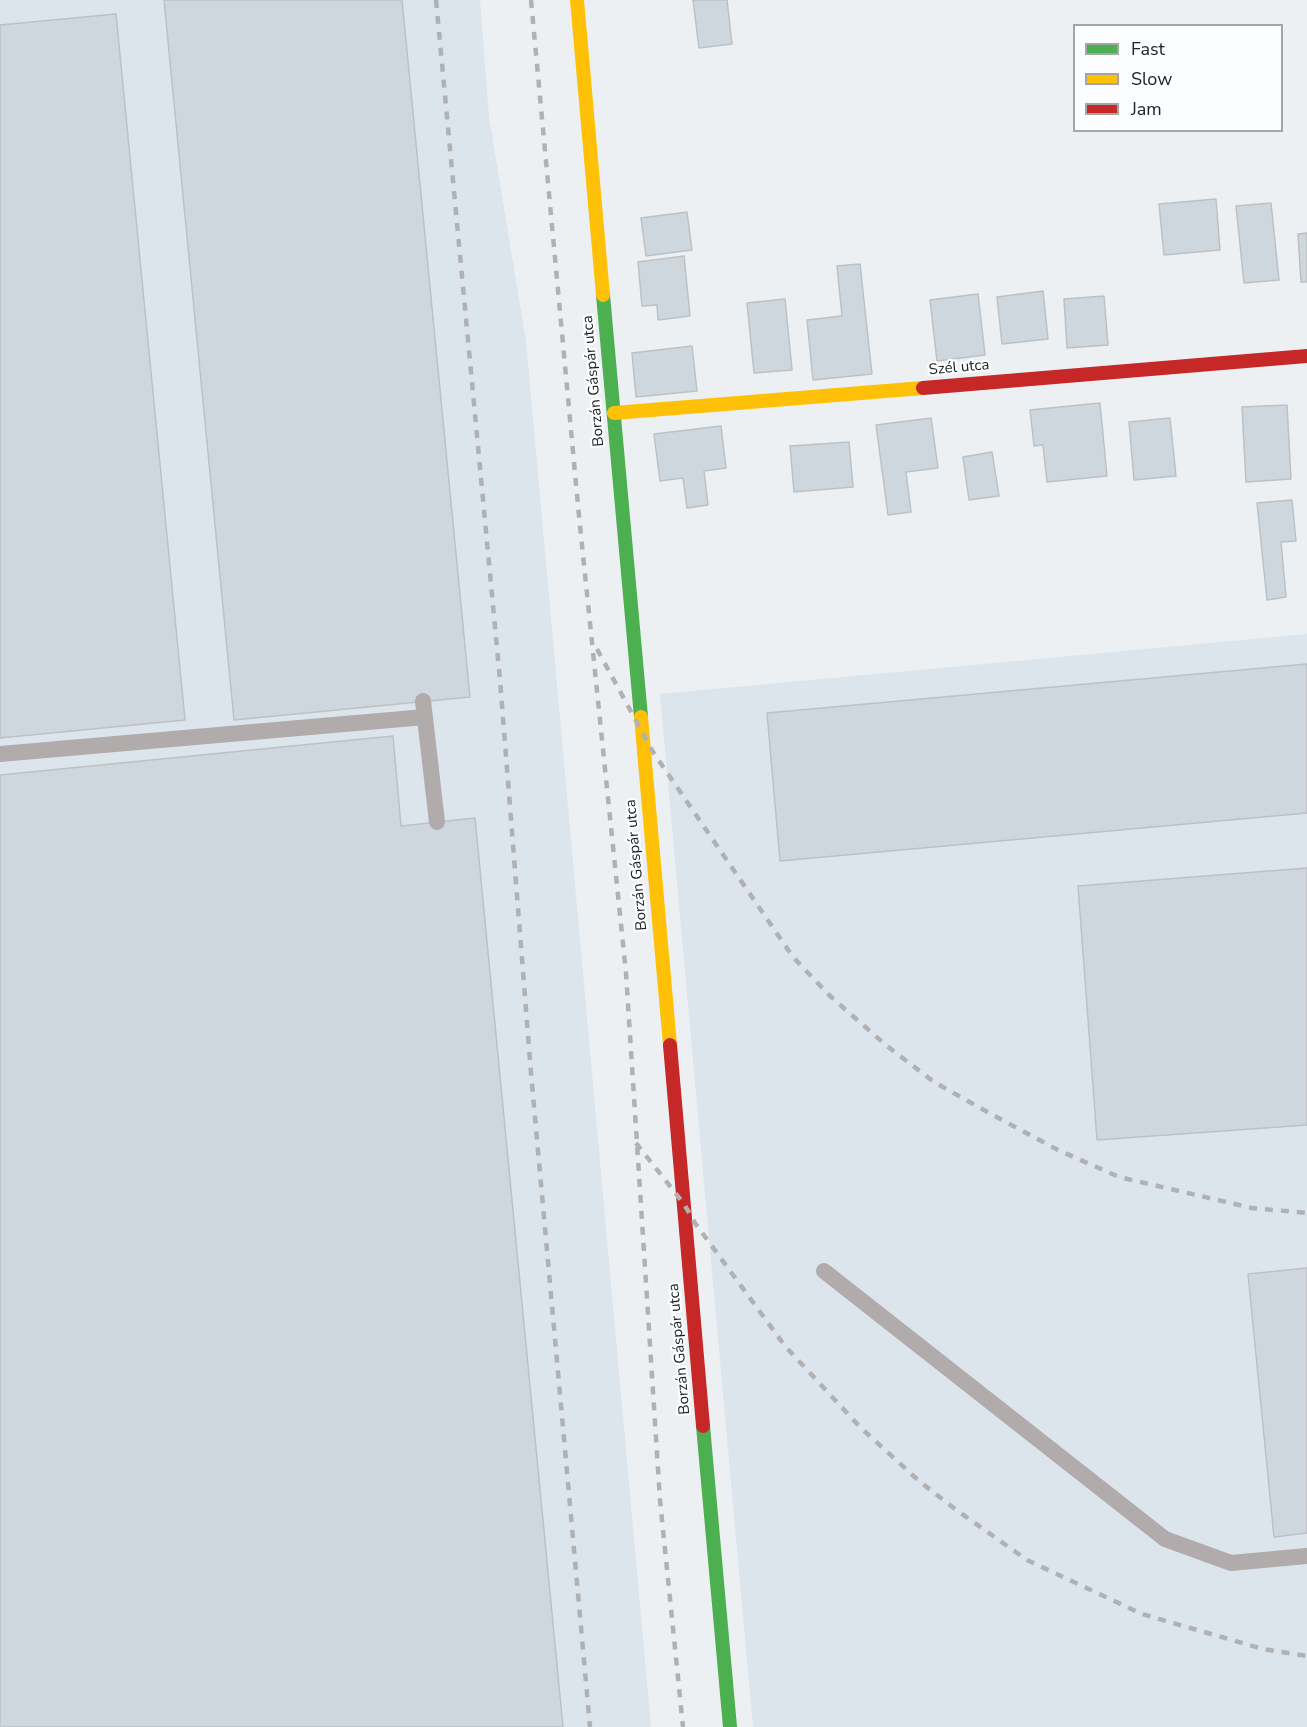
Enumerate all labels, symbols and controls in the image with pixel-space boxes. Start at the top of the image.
legend [1073,24,1283,132]
text: Fast [1131,37,1165,61]
text: Slow [1131,67,1172,91]
text: Jam [1131,97,1162,121]
street label: Borzán Gáspár utca [579,315,609,447]
street label: Szél utca [928,356,990,380]
street label: Borzán Gáspár utca [622,799,652,931]
street label: Borzán Gáspár utca [665,1283,695,1415]

